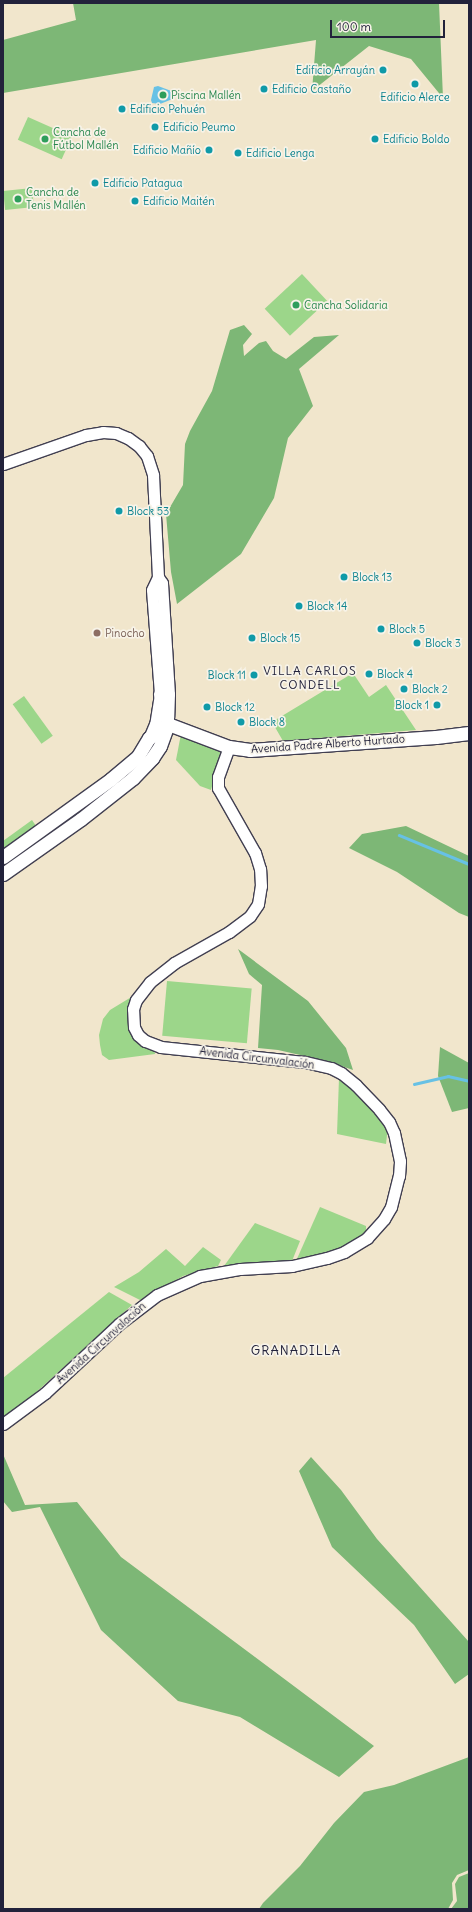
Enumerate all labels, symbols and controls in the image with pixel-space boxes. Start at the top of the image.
scale bar [332,12,447,38]
text: 100 m [337,19,371,34]
place label: Edificio Arrayán [296,63,375,77]
marker: Edificio Arrayán [378,65,388,75]
marker: Edificio Alerce [410,79,420,89]
place label: Edificio Castaño [272,82,351,96]
marker: Edificio Castaño [259,84,269,94]
place label: Piscina Mallén [171,88,241,102]
marker: Piscina Mallén [158,90,168,100]
place label: Edificio Alerce [380,90,450,104]
place label: Edificio Pehuén [130,102,205,116]
marker: Edificio Pehuén [117,104,127,114]
place label: Edificio Peumo [163,120,236,134]
marker: Edificio Peumo [150,122,160,132]
place label: Cancha de Fútbol Mallén [53,126,119,152]
place label: Edificio Boldo [383,132,450,146]
marker: Cancha de Fútbol Mallén [40,134,50,144]
marker: Edificio Boldo [370,134,380,144]
place label: Edificio Mañío [133,143,201,157]
marker: Edificio Mañío [204,145,214,155]
place label: Edificio Lenga [246,146,315,160]
marker: Edificio Lenga [233,148,243,158]
place label: Edificio Patagua [103,176,183,190]
marker: Edificio Patagua [90,178,100,188]
place label: Cancha de Tenis Mallén [26,186,86,212]
marker: Cancha de Tenis Mallén [13,194,23,204]
place label: Edificio Maitén [143,194,215,208]
marker: Edificio Maitén [130,196,140,206]
place label: Cancha Solidaria [304,298,388,312]
marker: Cancha Solidaria [291,300,301,310]
place label: Block 53 [127,504,169,518]
marker: Block 53 [114,506,124,516]
place label: Block 13 [352,570,392,584]
marker: Block 13 [339,572,349,582]
place label: Block 14 [307,599,347,613]
marker: Block 14 [294,601,304,611]
place label: Block 5 [389,622,425,636]
marker: Block 5 [376,624,386,634]
place label: Pinocho [105,626,145,640]
marker: Pinocho [92,628,102,638]
place label: Block 15 [260,631,300,645]
marker: Block 15 [247,633,257,643]
place label: Block 3 [425,636,461,650]
marker: Block 3 [412,638,422,648]
district label: VILLA CARLOS CONDELL [263,664,357,692]
place label: Block 4 [377,667,413,681]
place label: Block 11 [208,668,246,682]
marker: Block 4 [364,669,374,679]
marker: Block 11 [249,670,259,680]
place label: Block 2 [412,682,448,696]
marker: Block 2 [399,684,409,694]
place label: Block 1 [395,698,429,712]
place label: Block 12 [215,700,255,714]
marker: Block 1 [432,700,442,710]
marker: Block 12 [202,702,212,712]
place label: Block 8 [249,715,285,729]
marker: Block 8 [236,717,246,727]
street label: Avenida Padre Alberto Hurtado [251,732,405,756]
street label: Avenida Circunvalación [199,1044,315,1072]
street label: Avenida Circunvalación [54,1299,148,1387]
district label: GRANADILLA [251,1343,341,1359]

